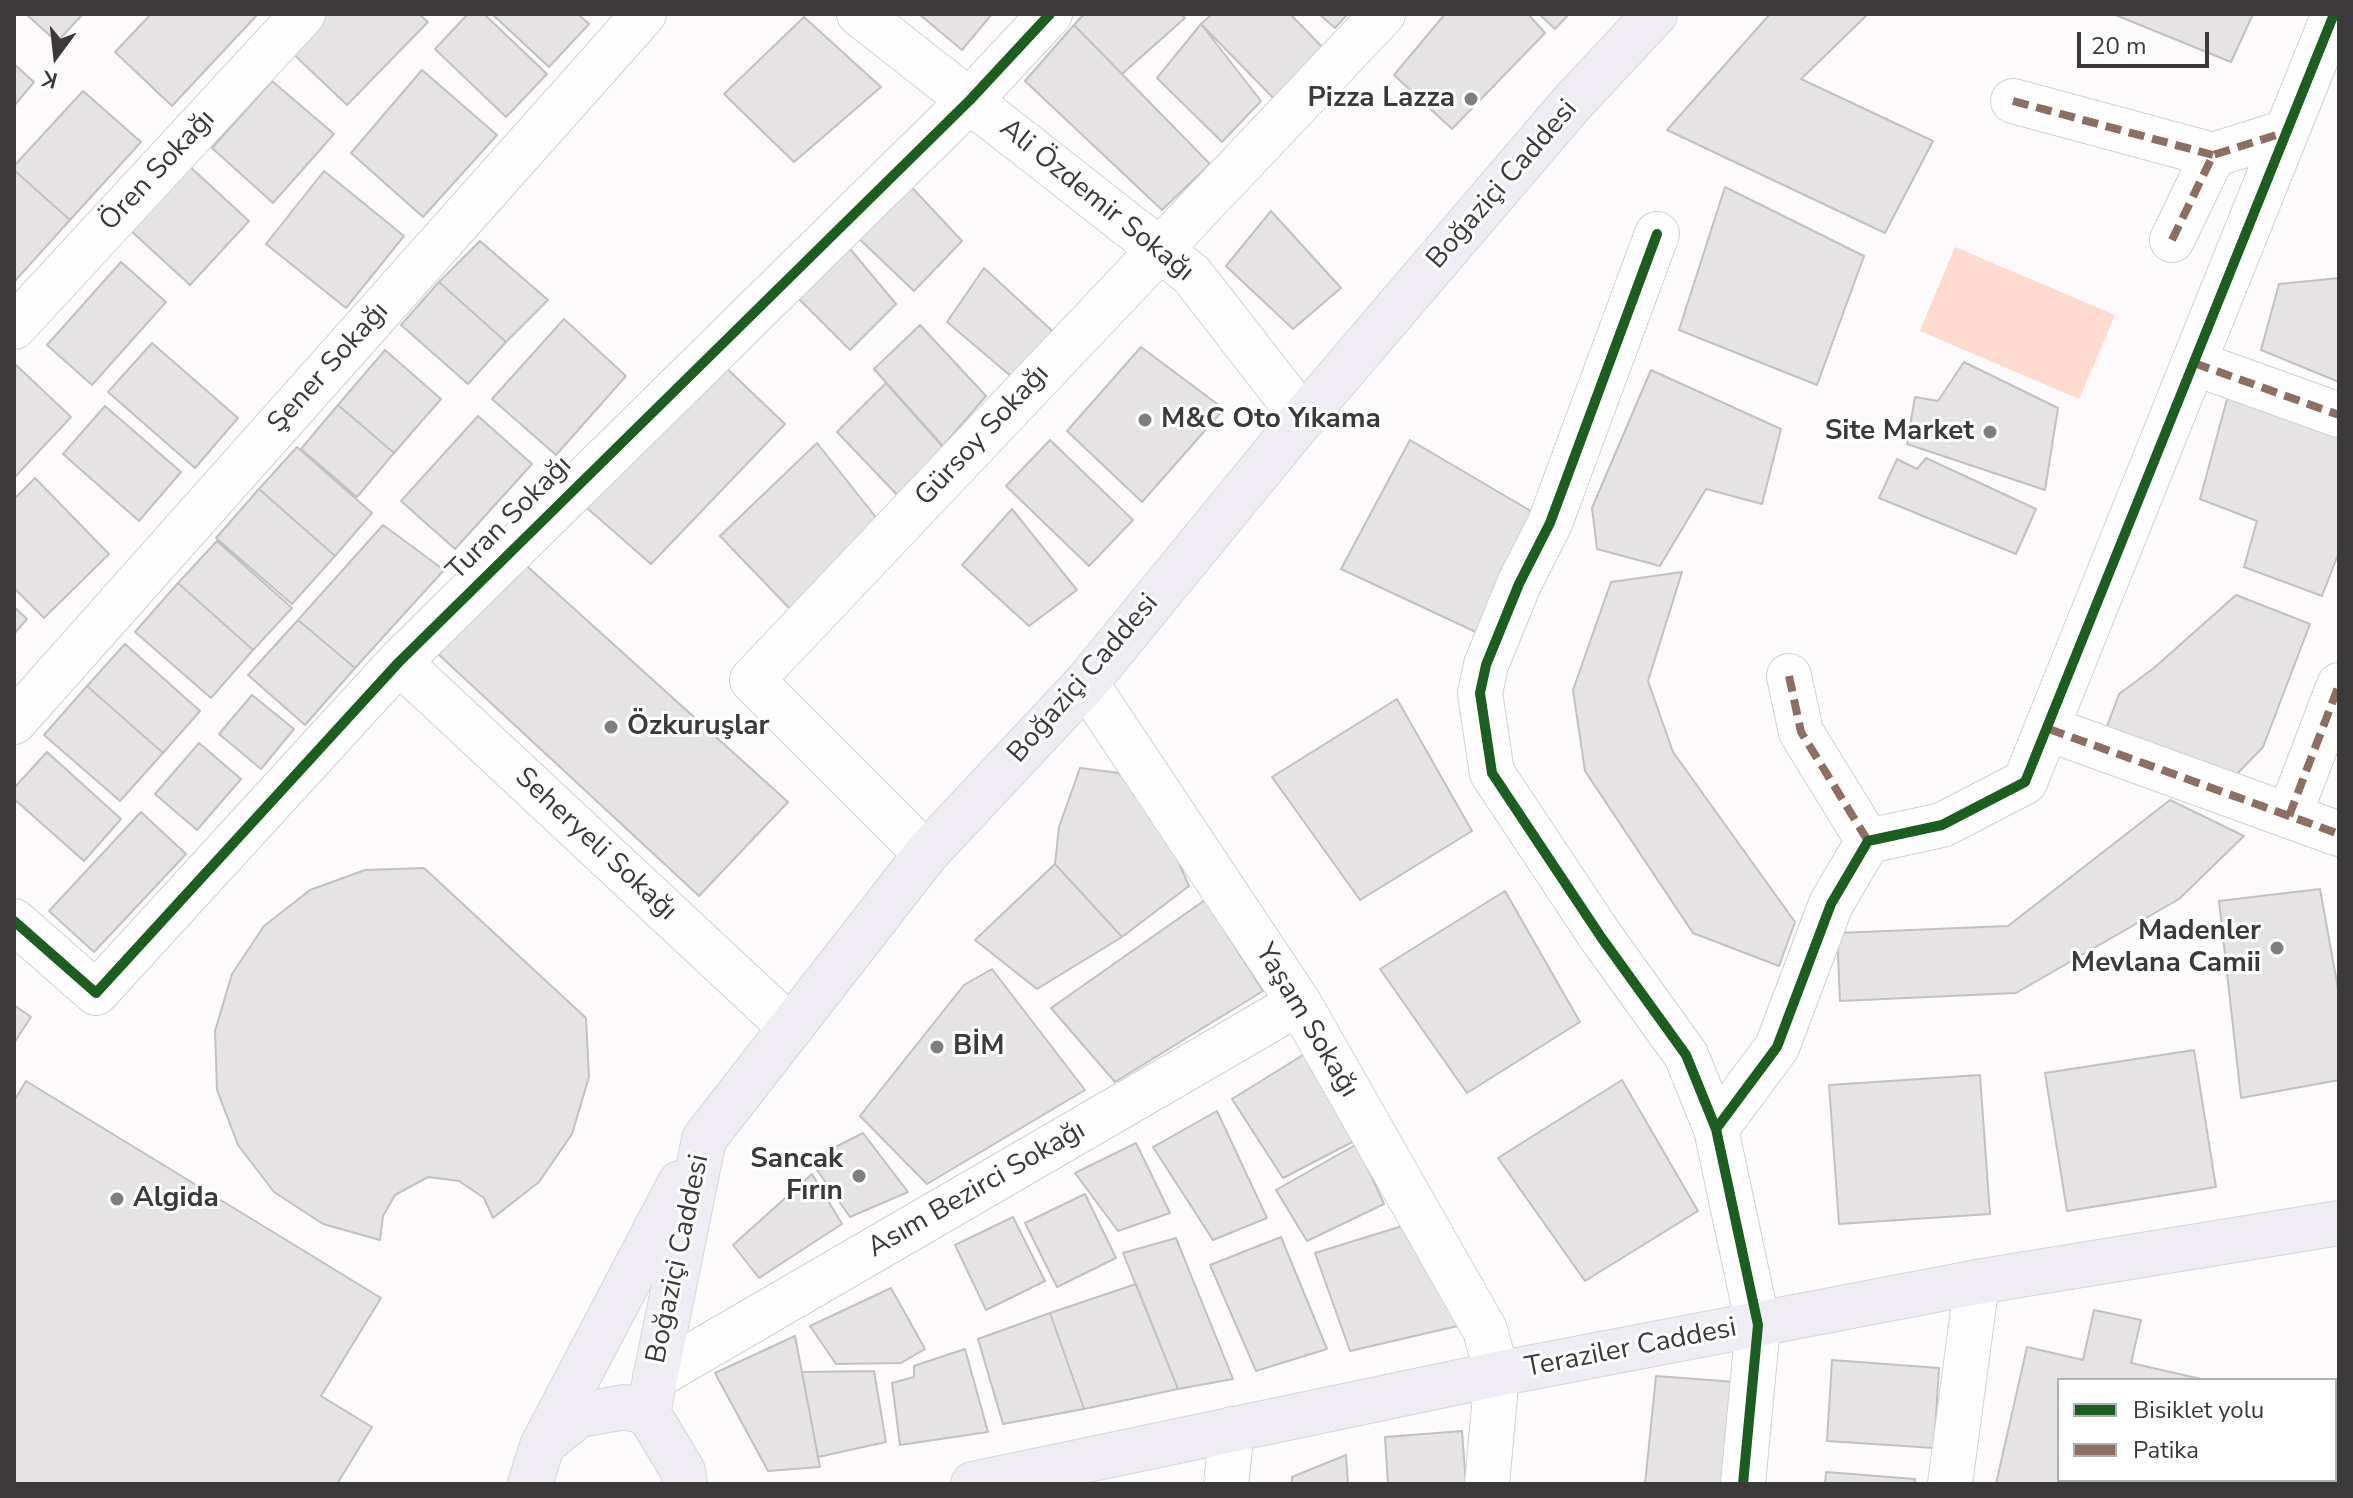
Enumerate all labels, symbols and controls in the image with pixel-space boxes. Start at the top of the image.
north arrow [16,16,96,96]
scale bar [2081,16,2213,66]
text: 20 m [2091,30,2147,62]
text: K [39,63,61,96]
place label: Pizza Lazza [1308,82,1455,116]
marker: Pizza Lazza [1462,90,1480,108]
street label: Boğaziçi Caddesi [1421,94,1585,276]
street label: Ören Sokağı [93,103,223,239]
street label: Ali Özdemir Sokağı [992,112,1200,290]
street label: Şener Sokağı [261,296,397,440]
street label: Gürsoy Sokağı [909,358,1057,514]
place label: M&C Oto Yıkama [1161,403,1381,437]
marker: M&C Oto Yıkama [1136,411,1154,429]
place label: Site Market [1825,415,1974,449]
marker: Site Market [1981,423,1999,441]
street label: Turan Sokağı [441,450,579,588]
street label: Boğaziçi Caddesi [1002,588,1166,770]
place label: Özkuruşlar [627,710,770,744]
marker: Özkuruşlar [602,718,620,736]
street label: Seheryeli Sokağı [507,761,683,929]
place label: Madenler Mevlana Camii [2071,915,2261,981]
street label: Yaşam Sokağı [1247,938,1365,1104]
marker: Madenler Mevlana Camii [2268,939,2286,957]
place label: BİM [953,1030,1004,1064]
marker: BİM [928,1038,946,1056]
street label: Asım Bezirci Sokağı [862,1114,1092,1266]
place label: Sancak Fırın [750,1143,843,1209]
street label: Boğaziçi Caddesi [640,1152,718,1366]
marker: Sancak Fırın [850,1167,868,1185]
place label: Algida [133,1182,219,1216]
marker: Algida [108,1190,126,1208]
street label: Teraziler Caddesi [1522,1312,1740,1386]
legend [2057,1378,2337,1482]
text: Bisiklet yolu [2133,1394,2264,1426]
text: Patika [2133,1434,2199,1466]

